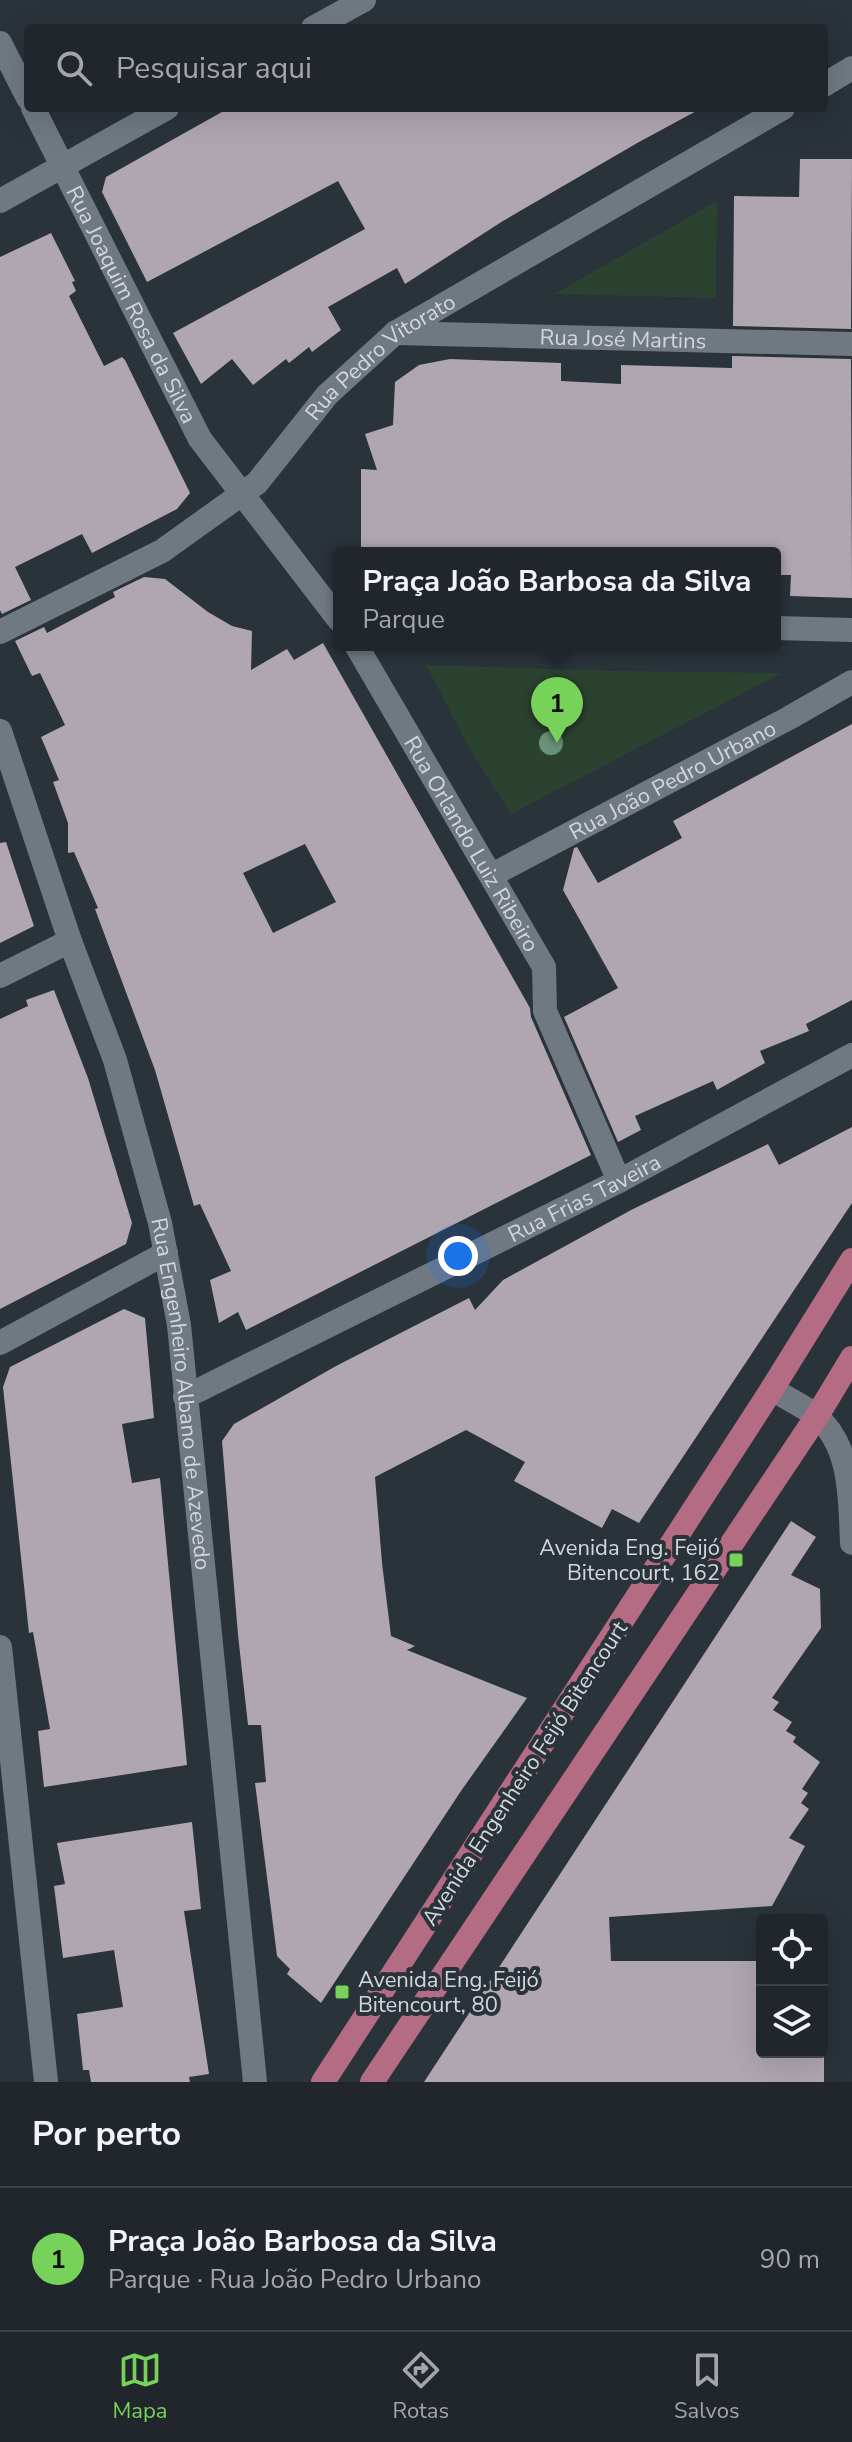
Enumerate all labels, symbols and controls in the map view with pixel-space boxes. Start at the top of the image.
search box [24,24,828,112]
icon: search [52,46,96,90]
text: Pesquisar aqui [116,48,312,89]
street label: Rua Joaquim Rosa da Silva [59,181,204,429]
street label: Rua Pedro Vitorato [299,287,461,427]
street label: Rua José Martins [539,322,707,356]
popup [333,547,781,651]
text: Praça João Barbosa da Silva [362,561,752,602]
text: Parque [362,602,445,637]
pin: 1 [531,677,583,743]
street label: Rua João Pedro Urbano [564,714,782,848]
street label: Rua Orlando Luiz Ribeiro [396,731,546,958]
street label: Rua Frias Taveira [503,1147,666,1250]
street label: Rua Engenheiro Albano de Azevedo [143,1215,218,1571]
your location [438,1236,478,1276]
place label: Avenida Eng. Feijó Bitencourt, 162 [539,1533,720,1588]
marker: Avenida Eng. Feijó Bitencourt, 162 [727,1551,745,1569]
street label: Avenida Engenheiro Feijó Bitencourt [415,1615,635,1932]
map controls [756,1914,828,2058]
button: locate [756,1914,828,1986]
place label: Avenida Eng. Feijó Bitencourt, 80 [358,1965,539,2020]
marker: Avenida Eng. Feijó Bitencourt, 80 [333,1983,351,2001]
button: layers [756,1986,828,2058]
text: Por perto [32,2111,181,2157]
text: Praça João Barbosa da Silva [108,2221,497,2262]
text: 1 [50,2242,66,2277]
text: 90 m [760,2242,820,2277]
text: Parque · Rua João Pedro Urbano [108,2262,481,2297]
tab: Mapa [113,2348,167,2426]
tab: Rotas [392,2348,449,2426]
tab: Salvos [674,2348,739,2426]

